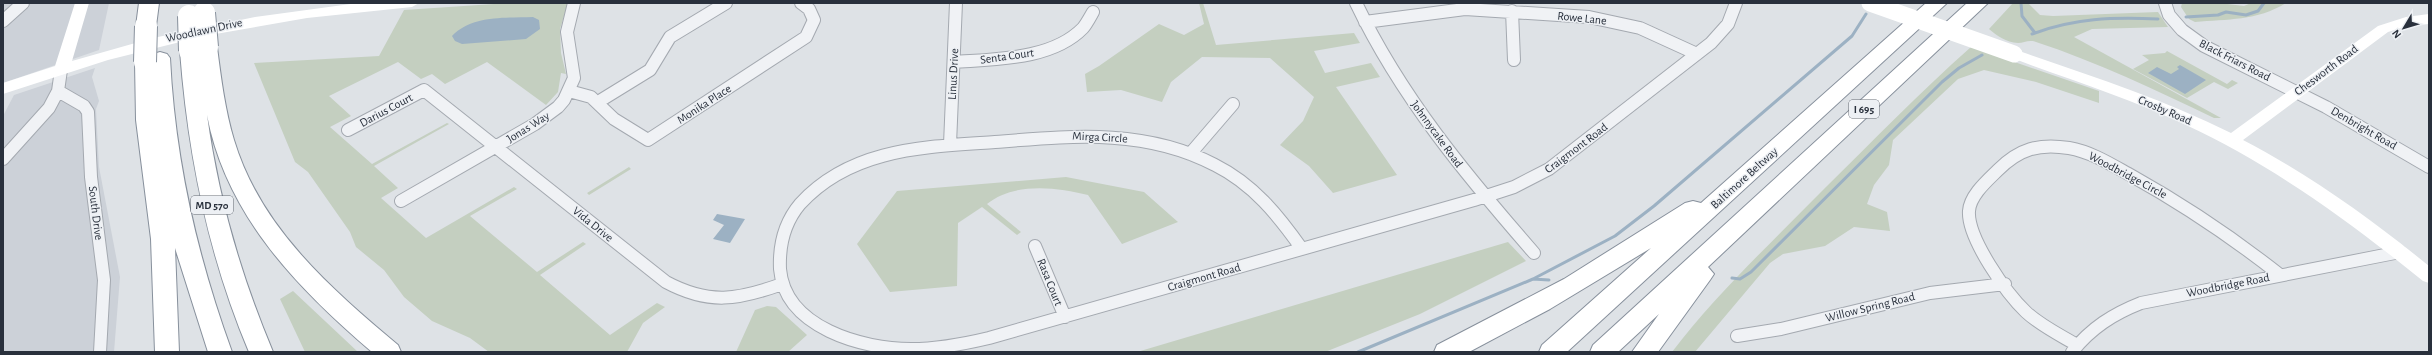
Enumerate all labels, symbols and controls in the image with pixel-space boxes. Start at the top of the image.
north arrow [2384,8,2424,48]
street label: Rowe Lane [1557,9,1607,27]
street label: Woodlawn Drive [165,16,243,44]
text: N [2390,27,2403,40]
street label: Black Friars Road [2197,37,2273,83]
street label: Chesworth Road [2292,42,2360,98]
street label: Senta Court [979,46,1035,66]
street label: Linus Drive [946,48,960,100]
street label: Monika Place [675,82,733,126]
street label: Darius Court [358,91,415,129]
street label: Crosby Road [2136,93,2194,128]
street label: Johnnycake Road [1408,98,1465,170]
road number: I 695 [1849,100,1879,118]
street label: Denbright Road [2329,104,2399,152]
street label: Jonas Way [504,109,552,146]
street label: Craigmont Road [1542,121,1610,175]
street label: Mirga Circle [1072,130,1128,144]
street label: Baltimore Beltway [1708,145,1780,212]
street label: Woodbridge Circle [2087,149,2169,201]
street label: South Drive [87,185,105,241]
road number: MD 570 [191,196,233,214]
street label: Vida Drive [570,204,616,244]
street label: Rasa Court [1035,257,1065,307]
street label: Craigmont Road [1166,261,1242,293]
street label: Woodbridge Road [2185,271,2271,299]
street label: Willow Spring Road [1824,290,1916,324]

